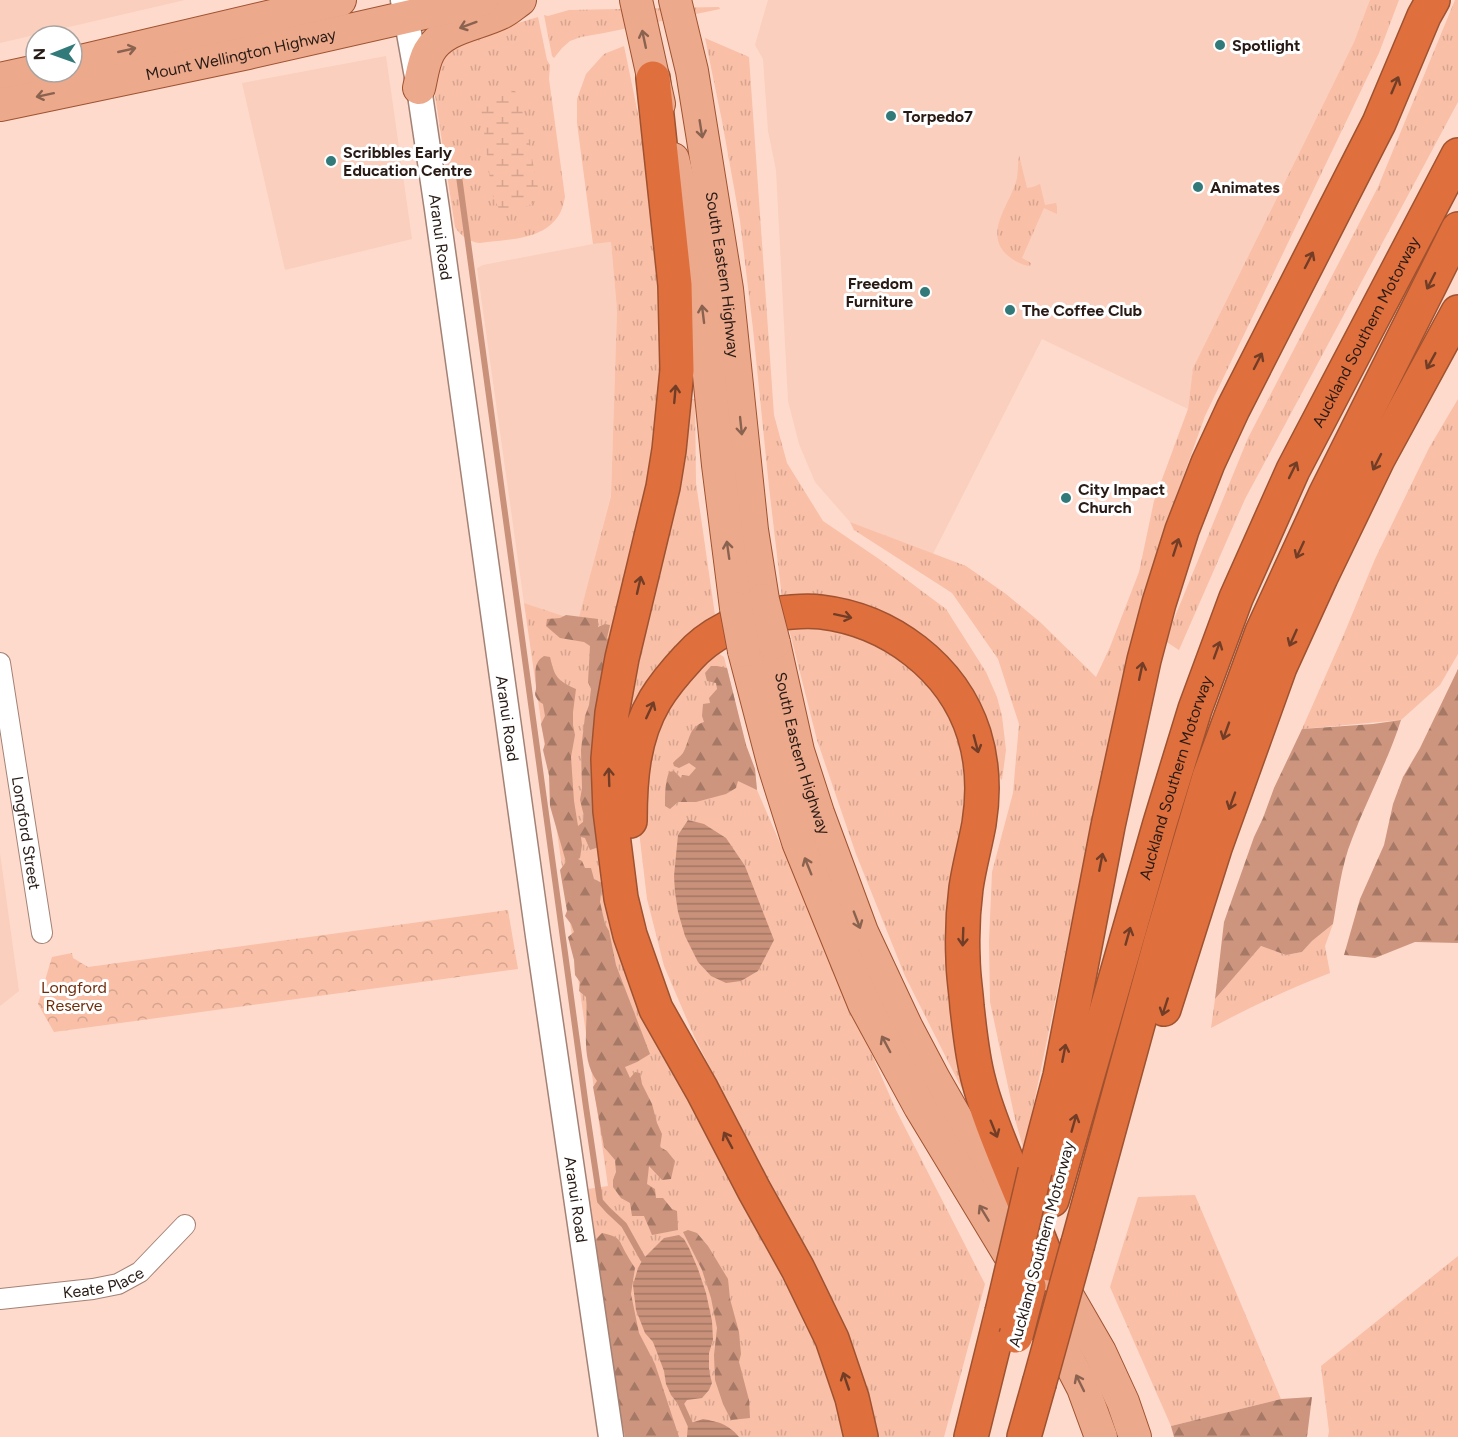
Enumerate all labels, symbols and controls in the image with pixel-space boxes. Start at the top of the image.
one-way arrow [459,21,478,32]
north arrow [24,24,84,84]
street label: Mount Wellington Highway [144,24,338,84]
one-way arrow [638,30,650,49]
place label: Spotlight [1232,36,1300,55]
marker: Spotlight [1213,38,1227,52]
one-way arrow [117,44,136,56]
text: N [30,48,49,61]
one-way arrow [1390,77,1401,95]
one-way arrow [36,90,55,102]
place label: Torpedo7 [903,107,973,126]
marker: Torpedo7 [884,109,898,123]
one-way arrow [696,119,707,138]
place label: Scribbles Early Education Centre [343,143,472,180]
marker: Scribbles Early Education Centre [324,154,338,168]
place label: Animates [1210,178,1280,197]
marker: Animates [1191,180,1205,194]
street label: South Eastern Highway [701,190,743,359]
street label: Aranui Road [425,193,456,281]
street label: Auckland Southern Motorway [1308,233,1424,431]
one-way arrow [1304,252,1315,270]
one-way arrow [1425,271,1436,289]
place label: Freedom Furniture [845,274,913,311]
marker: Freedom Furniture [918,285,932,299]
place label: The Coffee Club [1022,301,1143,320]
marker: The Coffee Club [1003,303,1017,317]
one-way arrow [697,305,708,325]
one-way arrow [1253,352,1264,370]
one-way arrow [1425,352,1437,369]
one-way arrow [670,384,681,404]
one-way arrow [736,416,747,436]
one-way arrow [1371,453,1382,471]
one-way arrow [1288,462,1300,480]
place label: City Impact Church [1078,480,1165,517]
marker: City Impact Church [1059,491,1073,505]
one-way arrow [1171,538,1182,557]
one-way arrow [723,541,734,560]
one-way arrow [1293,541,1305,559]
one-way arrow [634,576,646,595]
one-way arrow [833,611,852,622]
one-way arrow [1287,629,1299,647]
one-way arrow [1212,641,1223,659]
one-way arrow [1136,662,1148,681]
street label: South Eastern Highway [771,670,834,838]
street label: Auckland Southern Motorway [1135,673,1217,882]
street label: Aranui Road [492,674,523,763]
one-way arrow [644,702,656,720]
one-way arrow [1220,721,1231,739]
one-way arrow [971,735,983,754]
one-way arrow [603,768,614,788]
street label: Longford Street [8,775,44,891]
one-way arrow [1225,792,1236,810]
one-way arrow [1096,852,1107,872]
one-way arrow [802,857,813,876]
one-way arrow [852,910,863,929]
one-way arrow [958,927,969,947]
one-way arrow [1123,927,1134,946]
park label: Longford Reserve [41,978,107,1015]
one-way arrow [1159,997,1170,1016]
one-way arrow [880,1036,891,1054]
one-way arrow [1059,1044,1070,1064]
one-way arrow [1069,1114,1080,1133]
one-way arrow [989,1119,1000,1137]
one-way arrow [722,1132,734,1149]
street label: Auckland Southern Motorway [1005,1138,1078,1349]
street label: Aranui Road [560,1155,592,1244]
one-way arrow [977,1205,989,1222]
street label: Keate Place [62,1263,147,1302]
one-way arrow [840,1372,851,1390]
one-way arrow [1073,1374,1085,1392]

